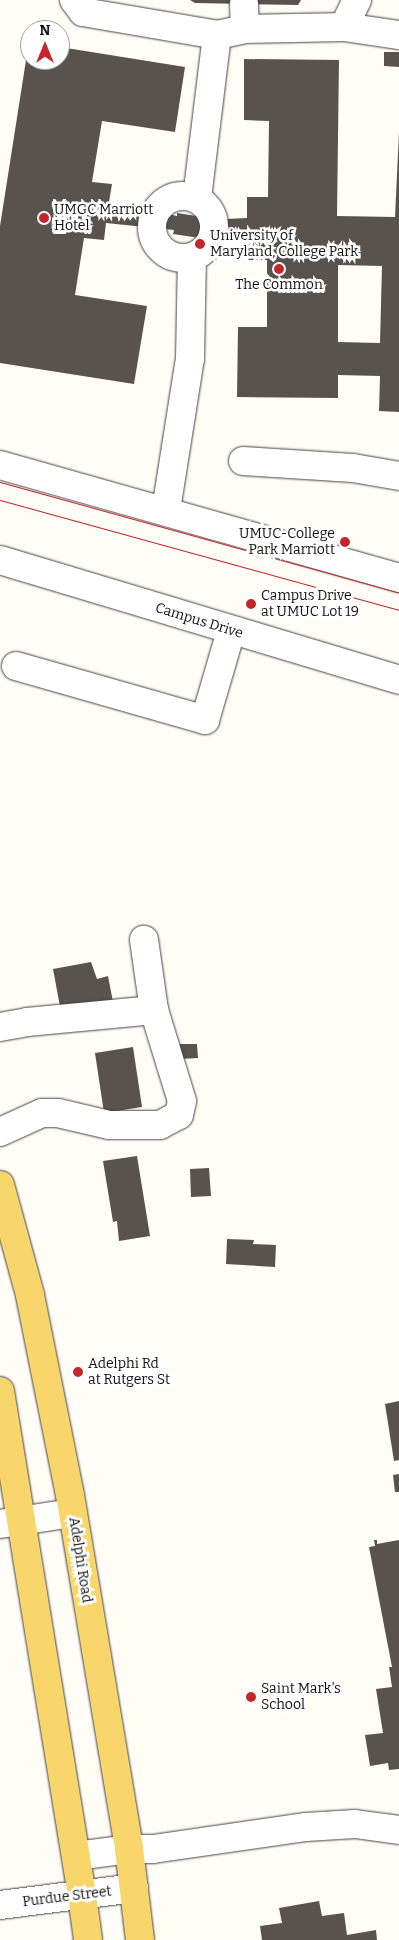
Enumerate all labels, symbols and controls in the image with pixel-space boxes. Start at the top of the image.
north arrow [20,20,70,70]
text: N [40,22,50,39]
place label: UMGC Marriott Hotel [54,202,153,234]
marker: UMGC Marriott Hotel [38,212,50,224]
place label: University of Maryland, College Park [210,228,358,260]
marker: University of Maryland, College Park [194,238,206,250]
marker: The Common [273,263,285,275]
place label: The Common [235,277,323,293]
place label: UMUC-College Park Marriott [239,526,335,558]
marker: UMUC-College Park Marriott [339,536,351,548]
place label: Campus Drive at UMUC Lot 19 [261,588,359,620]
marker: Campus Drive at UMUC Lot 19 [245,598,257,610]
street label: Campus Drive [153,600,245,642]
place label: Adelphi Rd at Rutgers St [88,1356,170,1388]
marker: Adelphi Rd at Rutgers St [72,1366,84,1378]
street label: Adelphi Road [65,1516,95,1604]
place label: Saint Mark's School [261,1681,341,1714]
marker: Saint Mark's School [245,1691,257,1703]
street label: Purdue Street [21,1883,113,1911]

